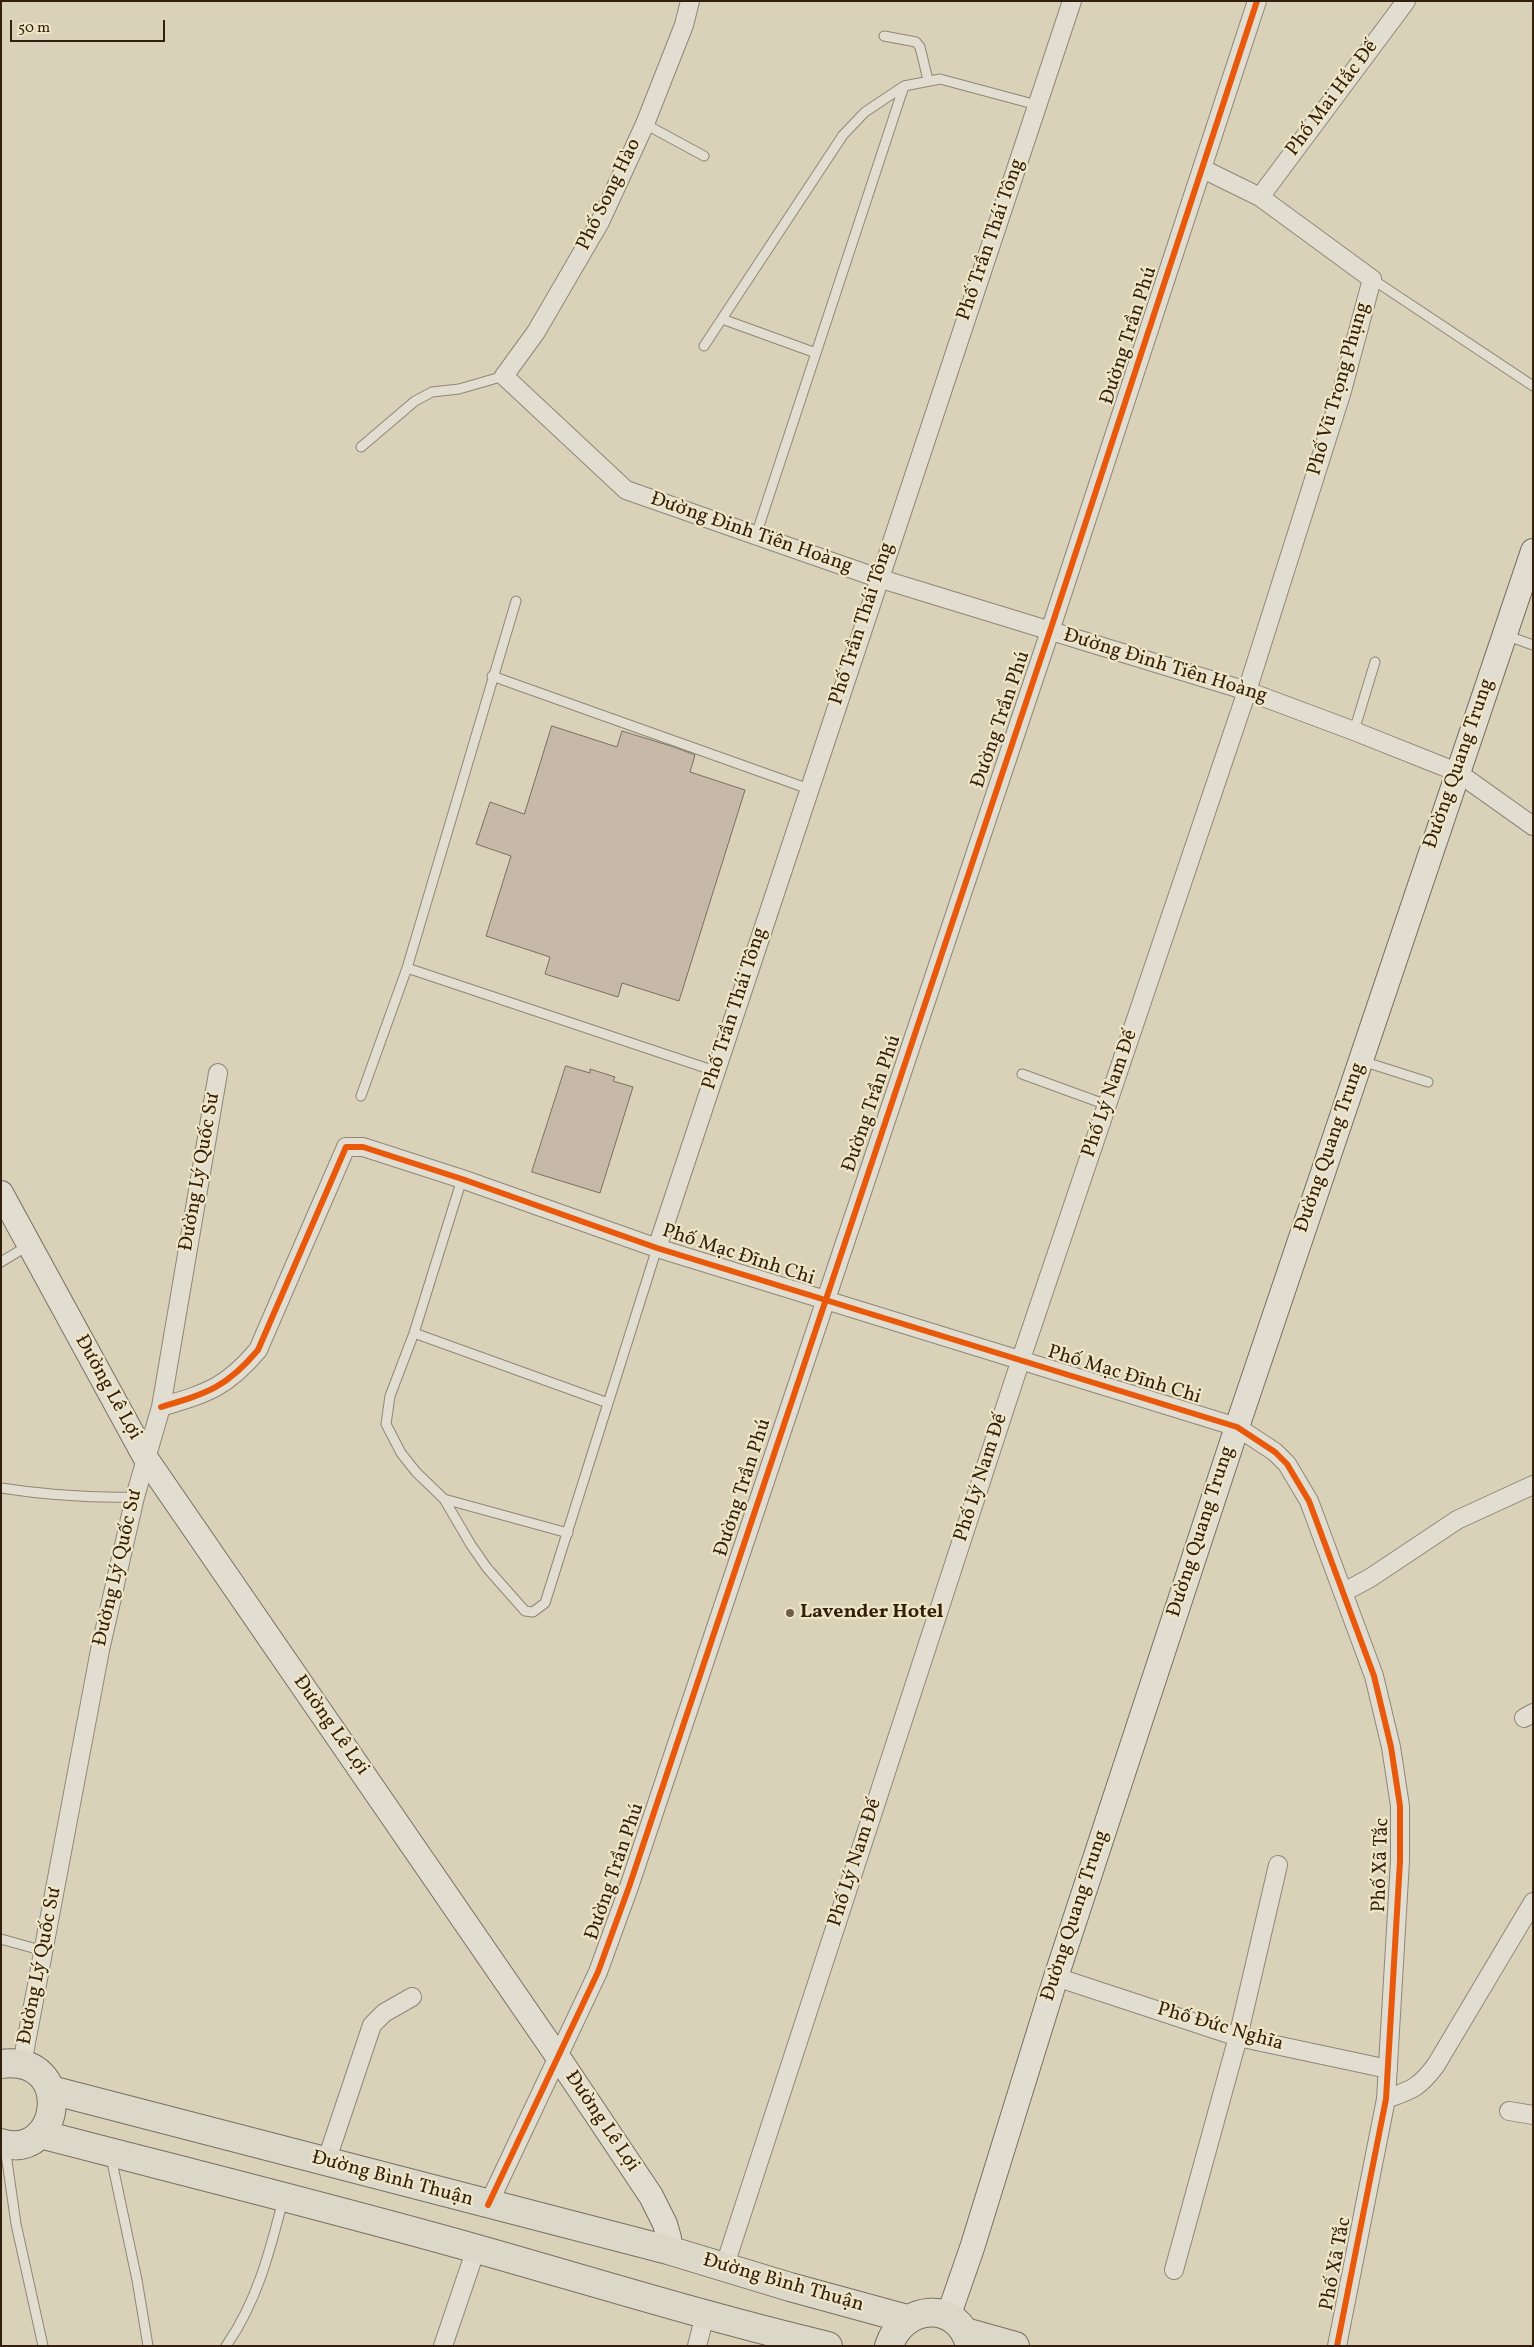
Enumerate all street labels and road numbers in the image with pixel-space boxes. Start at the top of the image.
street label: Phố Mai Hắc Đế [1282,36,1384,162]
street label: Phố Song Hào [573,135,647,255]
street label: Phố Trần Thái Tông [953,156,1031,324]
street label: Đường Trần Phú [1096,264,1164,408]
street label: Phố Vũ Trọng Phụng [1304,300,1376,478]
street label: Đường Đinh Tiên Hoàng [647,488,855,580]
street label: Phố Trần Thái Tông [825,540,901,708]
street label: Đường Đinh Tiên Hoàng [1060,625,1270,709]
street label: Đường Trần Phú [967,648,1037,792]
street label: Đường Quang Trung [1420,676,1500,852]
street label: Phố Trần Thái Tông [698,925,774,1093]
street label: Phố Lý Nam Đế [1078,1027,1144,1161]
street label: Đường Trần Phú [838,1032,908,1176]
street label: Đường Quang Trung [1291,1060,1371,1236]
street label: Đường Lý Quốc Sư [175,1091,227,1253]
street label: Phố Mạc Đĩnh Chi [659,1220,817,1292]
street label: Đường Lê Lợi [68,1331,146,1445]
street label: Phố Mạc Đĩnh Chi [1044,1341,1204,1411]
street label: Phố Lý Nam Đế [950,1411,1014,1545]
street label: Đường Trần Phú [710,1416,778,1560]
street label: Đường Quang Trung [1163,1443,1241,1621]
street label: Đường Lý Quốc Sư [89,1487,149,1649]
street label: Đường Lê Lợi [287,1671,373,1781]
street label: Phố Lý Nam Đế [824,1796,888,1930]
street label: Đường Trần Phú [581,1800,651,1944]
street label: Phố Xã Tắc [1368,1817,1396,1913]
street label: Đường Quang Trung [1037,1827,1115,2005]
street label: Đường Lý Quốc Sư [14,1885,68,2047]
street label: Phố Đức Nghĩa [1154,1998,1286,2058]
street label: Đường Lê Lợi [558,2067,644,2177]
street label: Đường Bình Thuận [309,2147,475,2213]
street label: Phố Xã Tắc [1316,2215,1358,2313]
street label: Đường Bình Thuận [700,2250,866,2318]

